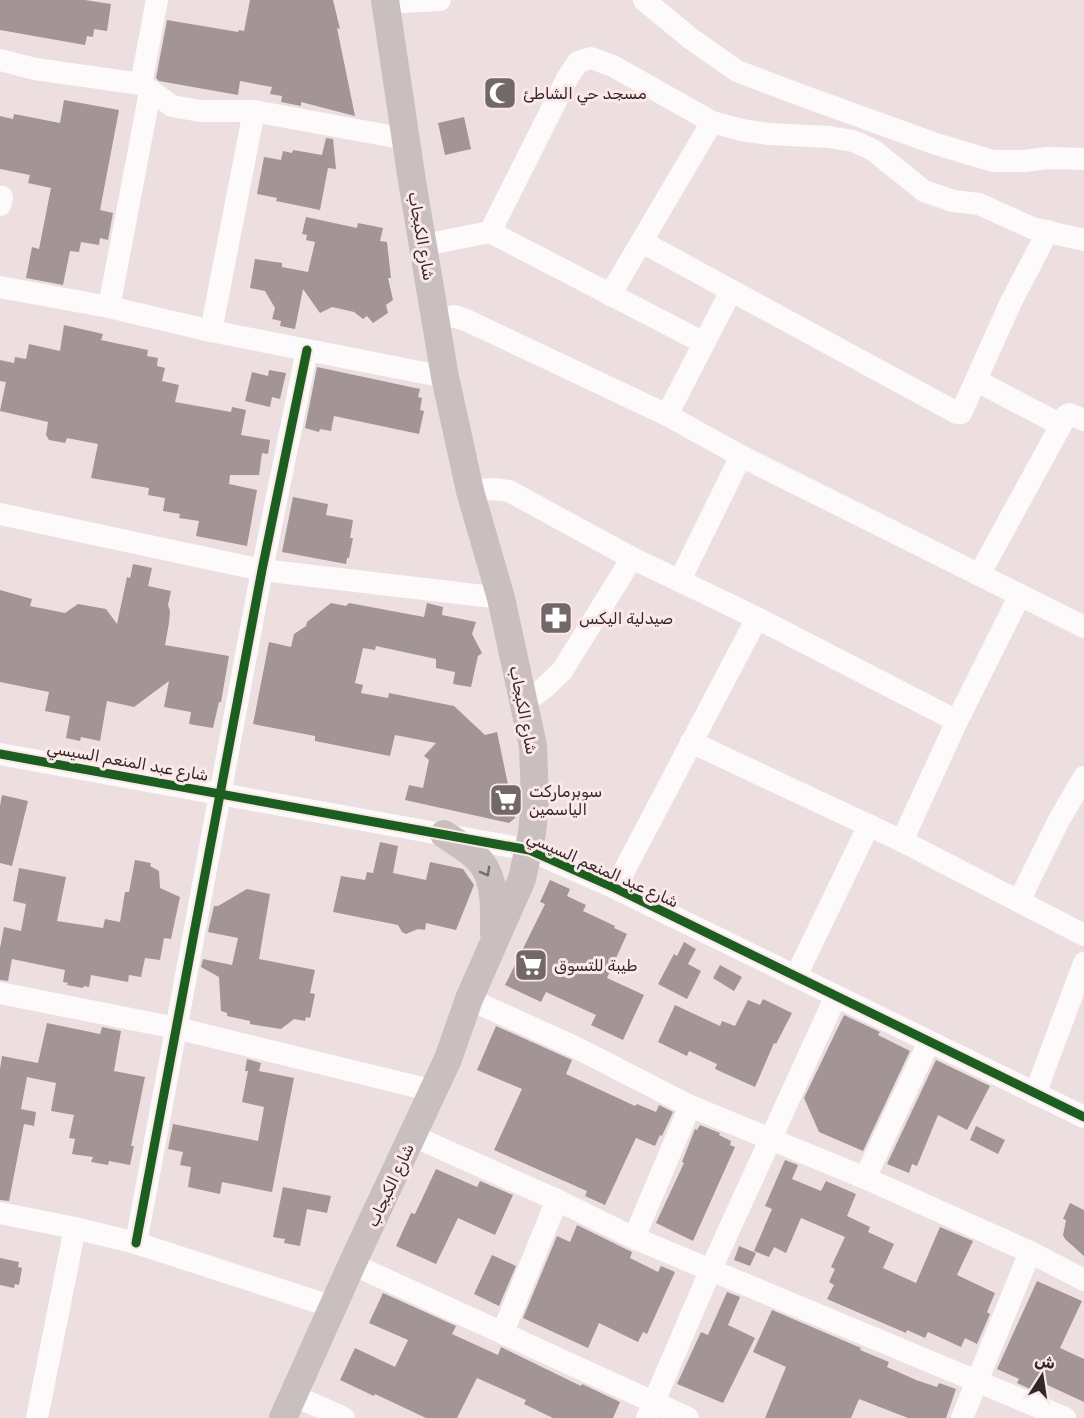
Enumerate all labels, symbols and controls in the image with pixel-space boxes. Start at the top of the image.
mosque icon: مسجد حي الشاطئ [482,75,518,111]
place label: مسجد حي الشاطئ [523,84,647,106]
street label: شارع الكبجاب [402,190,439,282]
pharmacy icon: صيدلية اليكس [538,600,574,636]
place label: صيدلية اليكس [579,609,673,628]
street label: شارع الكبجاب [504,664,541,756]
street label: شارع عبد المنعم السيسي [45,738,210,788]
supermarket icon: سوبرماركت الياسمين [488,782,524,818]
place label: سوبرماركت الياسمين [529,782,602,819]
street label: شارع عبد المنعم السيسي [523,827,681,914]
one-way arrow [479,866,490,876]
supermarket icon: طيبة للتسوق [513,947,549,983]
place label: طيبة للتسوق [554,956,638,976]
street label: شارع الكبجاب [363,1140,420,1231]
north arrow [1012,1346,1072,1406]
text: ش [1033,1350,1057,1373]

